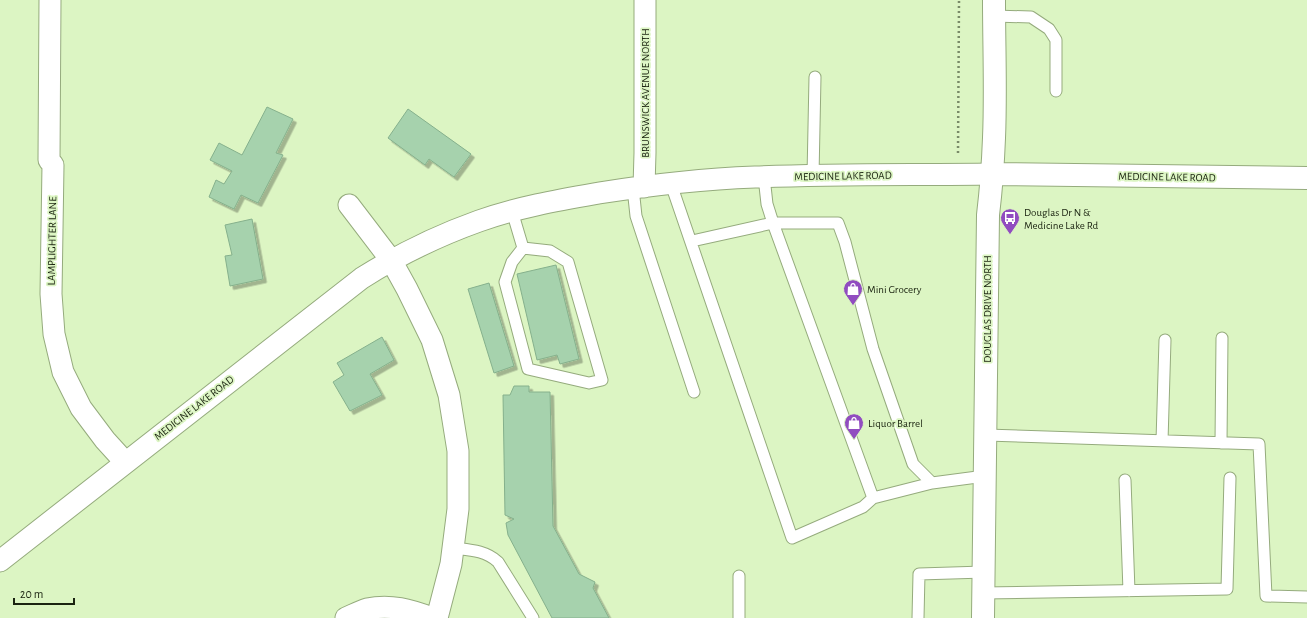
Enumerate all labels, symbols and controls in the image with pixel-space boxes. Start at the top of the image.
street label: BRUNSWICK AVENUE NORTH [640,28,651,158]
street label: MEDICINE LAKE ROAD [794,170,892,182]
street label: MEDICINE LAKE ROAD [1118,171,1216,183]
street label: LAMPLIGHTER LANE [46,196,58,286]
bus stop icon: Douglas Dr N & Medicine Lake Rd [999,207,1021,235]
place label: Douglas Dr N & Medicine Lake Rd [1024,207,1098,231]
street label: DOUGLAS DRIVE NORTH [982,255,993,363]
shop icon: Mini Grocery [842,278,864,306]
place label: Mini Grocery [867,284,922,295]
street label: MEDICINE LAKE ROAD [152,374,236,442]
shop icon: Liquor Barrel [843,412,865,440]
place label: Liquor Barrel [868,418,923,429]
scale bar [14,580,74,606]
text: 20 m [20,588,43,600]

